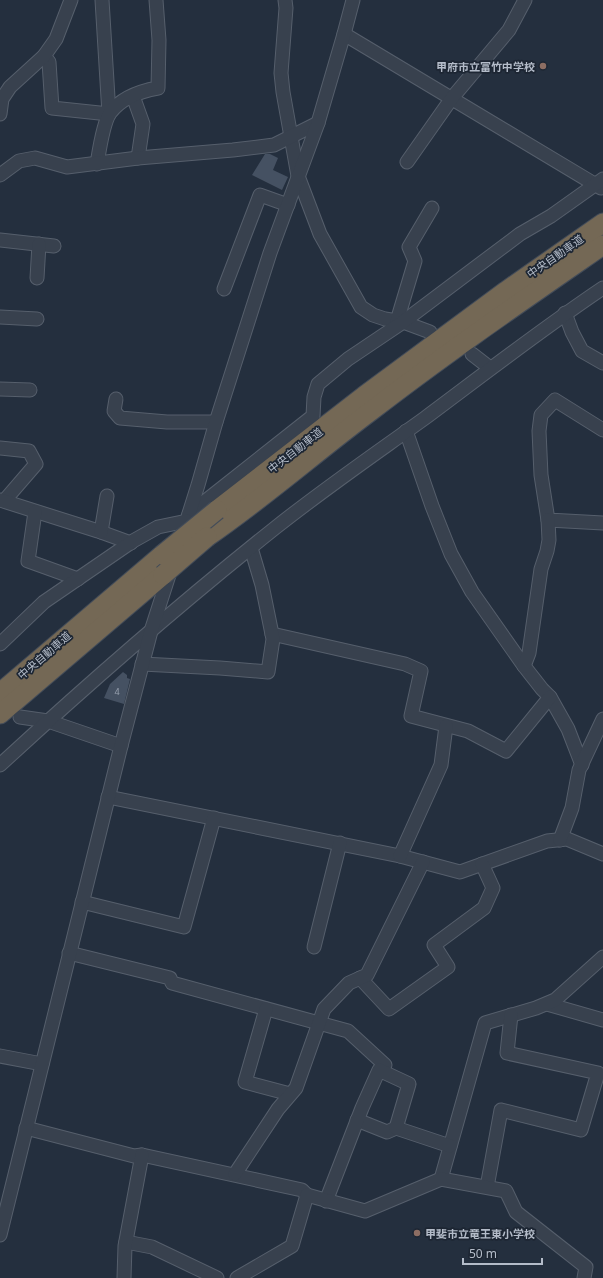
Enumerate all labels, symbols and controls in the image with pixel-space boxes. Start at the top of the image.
place label: 甲府市立富竹中学校 [436,59,535,74]
marker: 甲府市立富竹中学校 [538,61,548,71]
street label: 中央自動車道 [524,231,586,281]
street label: 中央自動車道 [264,424,326,476]
street label: 中央自動車道 [14,628,74,682]
house number: 4 [114,685,120,698]
place label: 甲斐市立竜王東小学校 [425,1226,535,1241]
marker: 甲斐市立竜王東小学校 [412,1228,422,1238]
scale bar [463,1240,542,1266]
text: 50 m [469,1245,497,1262]

